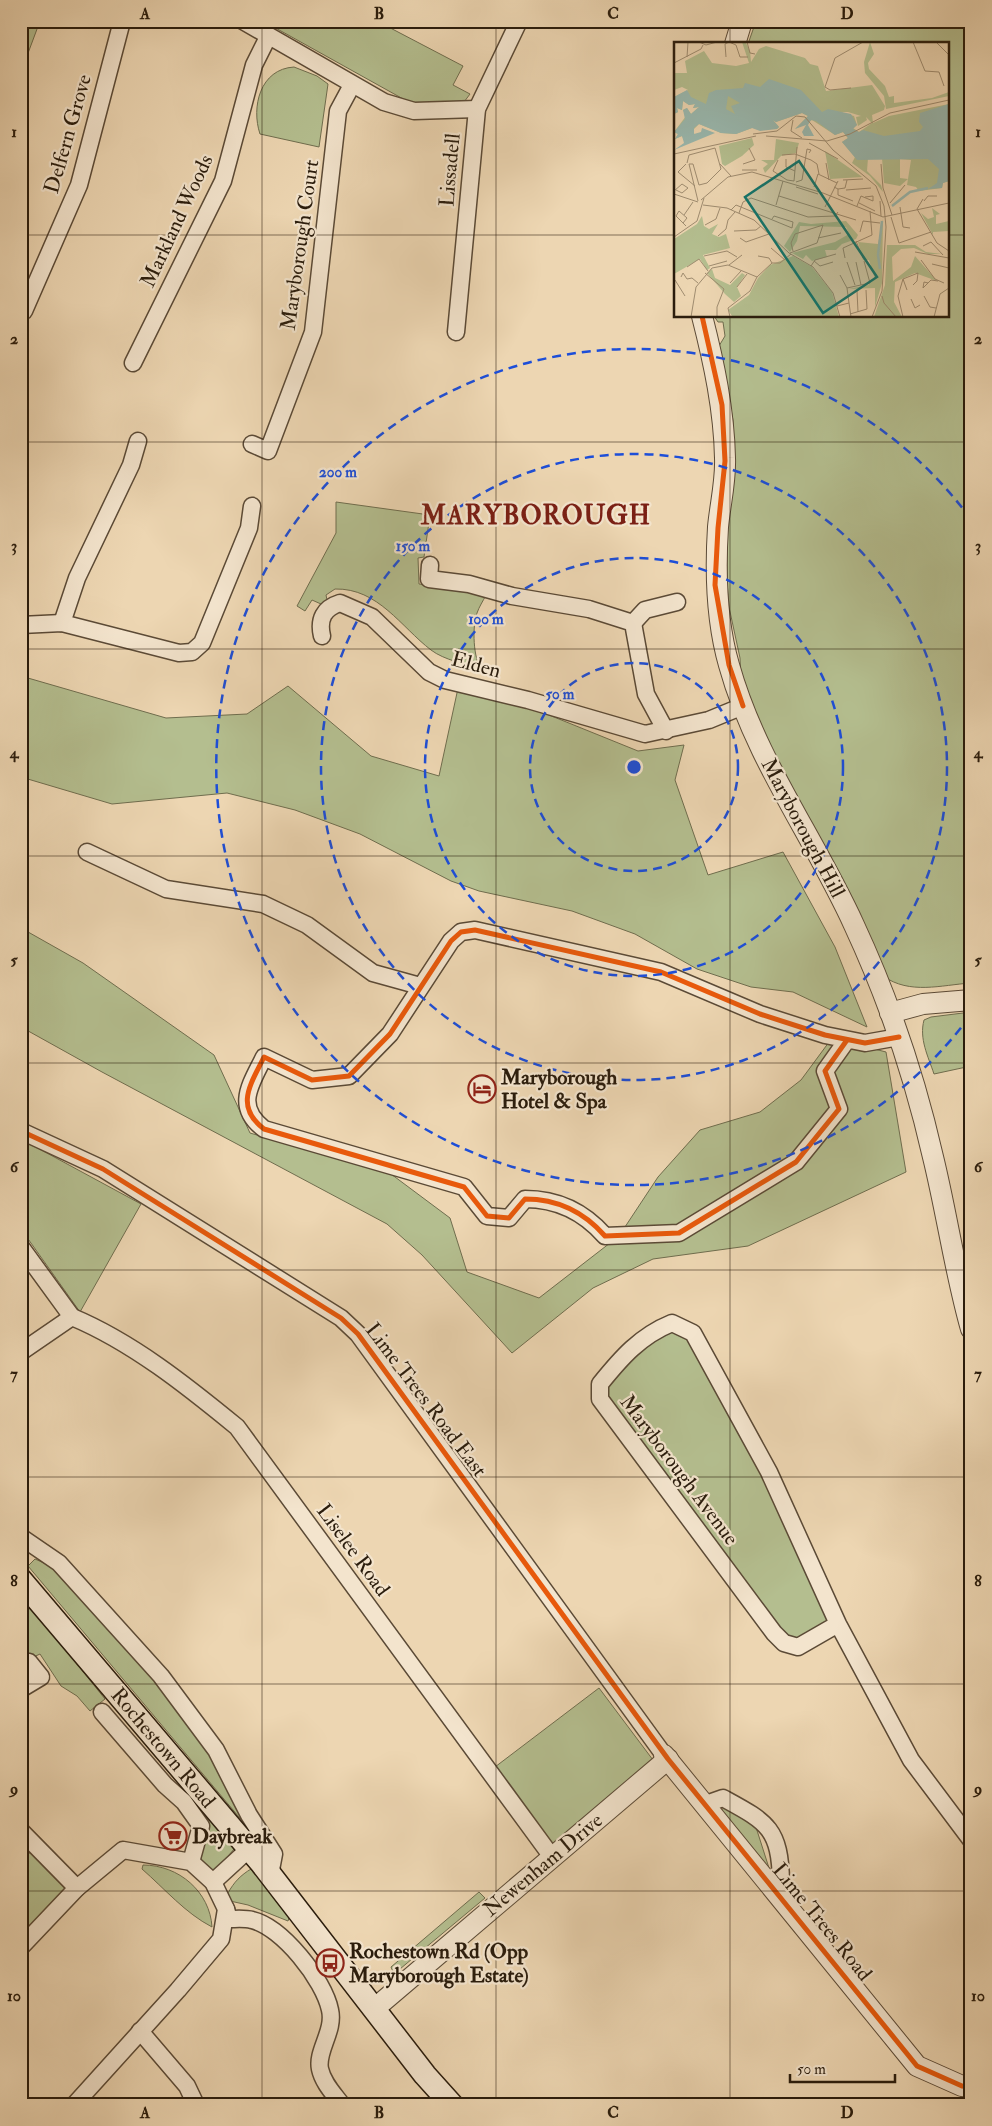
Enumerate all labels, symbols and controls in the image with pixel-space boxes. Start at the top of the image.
text: A [139,4,151,24]
text: B [374,4,384,24]
text: C [607,4,619,24]
text: D [840,4,854,24]
inset map [674,42,950,318]
street label: Delfern Grove [38,71,98,197]
text: 1 [11,122,17,142]
text: 1 [975,122,981,142]
street label: Lissadell [433,131,467,208]
street label: Markland Woods [134,150,220,292]
street label: Maryborough Court [275,158,325,332]
text: 2 [10,329,18,349]
text: 2 [974,329,982,349]
text: 200 m [319,463,357,482]
district label: MARYBOROUGH [420,500,651,532]
text: 3 [11,536,17,556]
text: 3 [975,536,981,556]
text: 150 m [396,537,430,556]
text: 100 m [468,610,504,629]
street label: Elden [448,645,504,685]
text: 50 m [546,685,575,704]
text: 4 [9,743,20,763]
text: 4 [973,743,984,763]
street label: Maryborough Hill [755,754,851,903]
centre of rings [625,758,643,776]
text: 5 [10,950,18,970]
text: 5 [974,950,982,970]
place label: Maryborough Hotel & Spa [500,1064,617,1115]
hotel icon: Maryborough Hotel & Spa [467,1074,497,1104]
text: 6 [10,1157,20,1177]
text: 6 [974,1157,984,1177]
street label: Lime Trees Road East [359,1317,493,1483]
text: 7 [10,1364,18,1384]
text: 7 [974,1364,982,1384]
street label: Maryborough Avenue [614,1389,745,1551]
street label: Liselee Road [310,1498,396,1602]
text: 8 [10,1571,18,1591]
text: 8 [974,1571,982,1591]
street label: Rochestown Road [105,1682,222,1814]
text: 9 [8,1779,18,1799]
text: 9 [972,1779,982,1799]
street label: Newenham Drive [478,1807,609,1923]
supermarket icon: Daybreak [158,1821,188,1851]
place label: Daybreak [192,1823,273,1850]
street label: Lime Trees Road [766,1857,878,1987]
place label: Rochestown Rd (Opp Maryborough Estate) [348,1938,529,1989]
bus stop icon: Rochestown Rd (Opp Maryborough Estate) [315,1948,345,1978]
text: 10 [7,1986,21,2006]
text: 10 [971,1986,985,2006]
scale bar [790,2051,894,2083]
text: 50 m [797,2060,826,2079]
text: A [139,2103,151,2123]
text: B [374,2103,384,2123]
text: C [607,2103,619,2123]
text: D [840,2103,854,2123]

